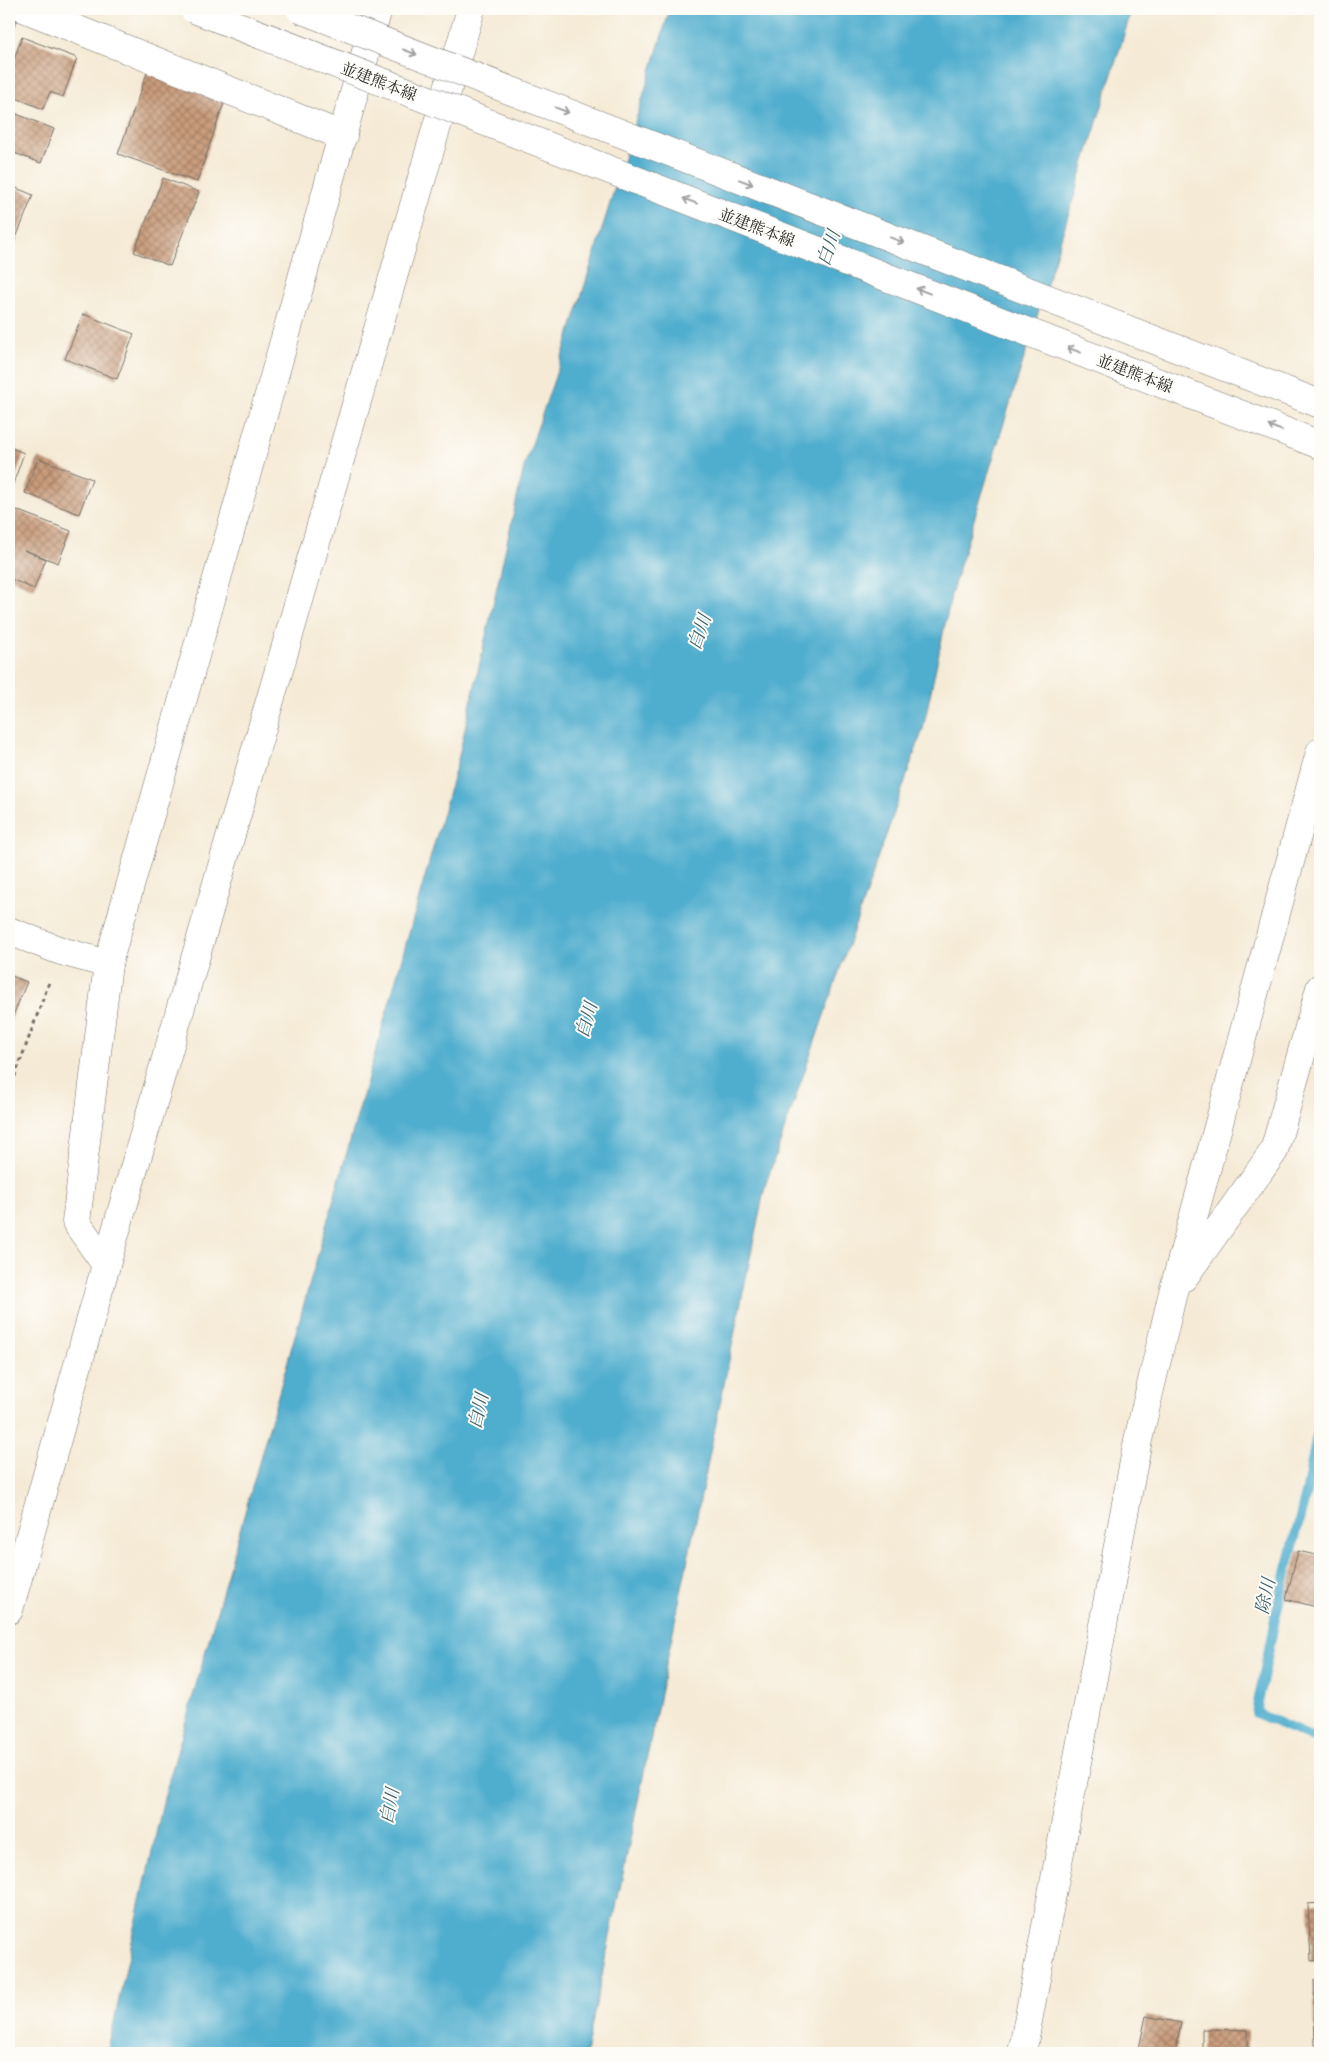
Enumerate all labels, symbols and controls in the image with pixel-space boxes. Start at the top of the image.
one-way arrow [402,47,417,57]
street label: 並建熊本線 [337,55,421,107]
one-way arrow [554,106,569,116]
one-way arrow [738,178,753,187]
one-way arrow [682,196,698,205]
street label: 並建熊本線 [715,201,799,253]
water label: 白川 [809,225,847,269]
one-way arrow [890,237,905,246]
one-way arrow [916,286,931,295]
one-way arrow [1067,345,1082,354]
street label: 並建熊本線 [1093,347,1177,399]
one-way arrow [1268,422,1283,432]
water label: 白川 [680,609,718,653]
water label: 白川 [568,997,604,1041]
water label: 白川 [461,1388,496,1432]
water label: 除川 [1248,1574,1282,1616]
water label: 白川 [372,1784,406,1826]

